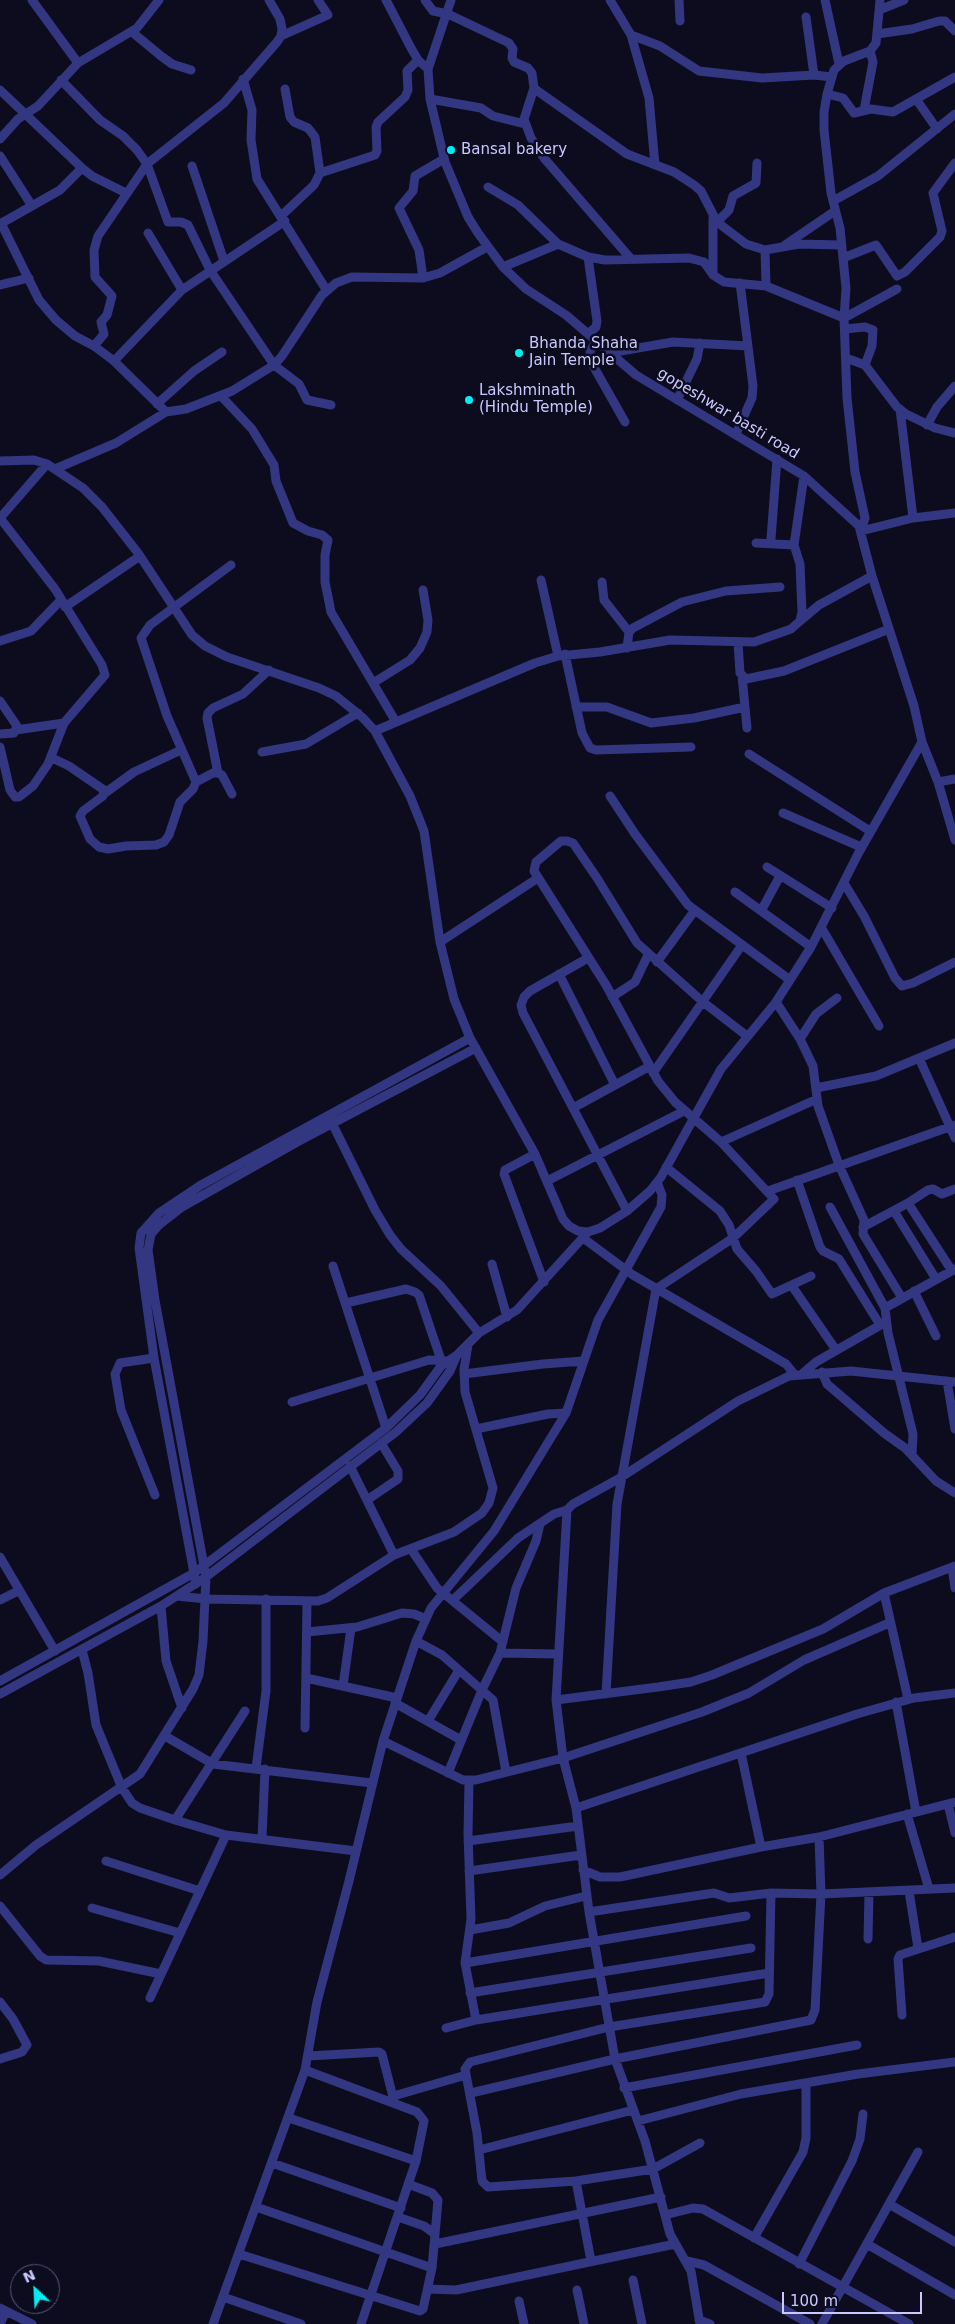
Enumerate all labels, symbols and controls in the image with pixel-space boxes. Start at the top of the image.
place label: Bansal bakery [461,141,567,159]
marker: Bansal bakery [445,144,457,156]
place label: Bhanda Shaha Jain Temple [529,335,638,370]
marker: Bhanda Shaha Jain Temple [513,347,525,359]
street label: gopeshwar basti road [654,365,802,463]
place label: Lakshminath (Hindu Temple) [479,382,593,417]
marker: Lakshminath (Hindu Temple) [463,394,475,406]
north arrow [10,2264,60,2314]
text: N [20,2267,38,2286]
scale bar [785,2282,925,2314]
text: 100 m [790,2292,838,2310]

